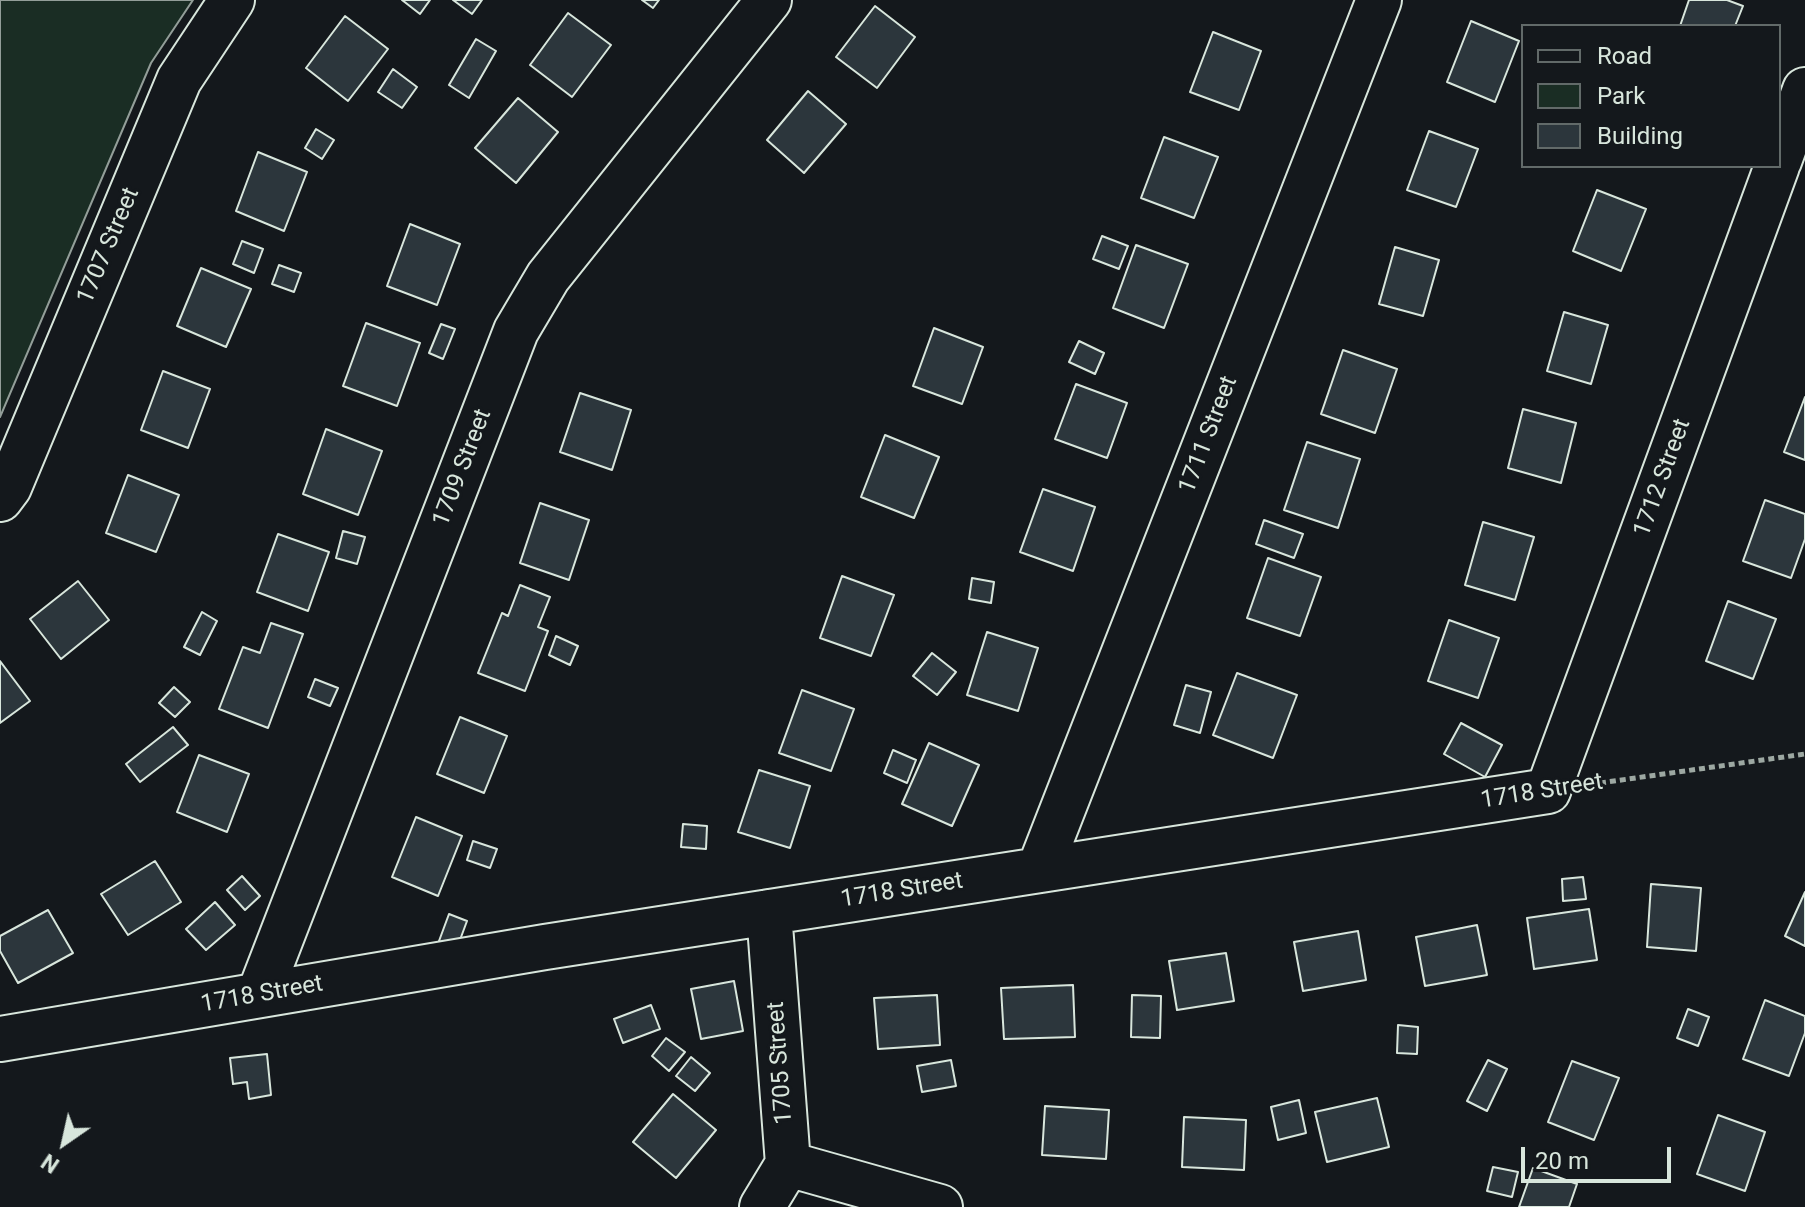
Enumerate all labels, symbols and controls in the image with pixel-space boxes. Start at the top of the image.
legend [1521,24,1781,168]
text: Road [1597,42,1652,70]
text: Park [1597,82,1645,110]
text: Building [1597,122,1683,150]
street label: 1707 Street [72,184,146,308]
street label: 1711 Street [1173,372,1245,498]
street label: 1709 Street [427,405,499,531]
street label: 1712 Street [1628,415,1698,541]
street label: 1718 Street [1479,768,1605,816]
street label: 1718 Street [839,867,965,915]
street label: 1718 Street [199,970,325,1020]
street label: 1705 Street [762,1001,800,1125]
north arrow [24,1103,104,1183]
scale bar [1525,1131,1675,1181]
text: 20 m [1535,1147,1589,1175]
text: N [37,1149,64,1178]

